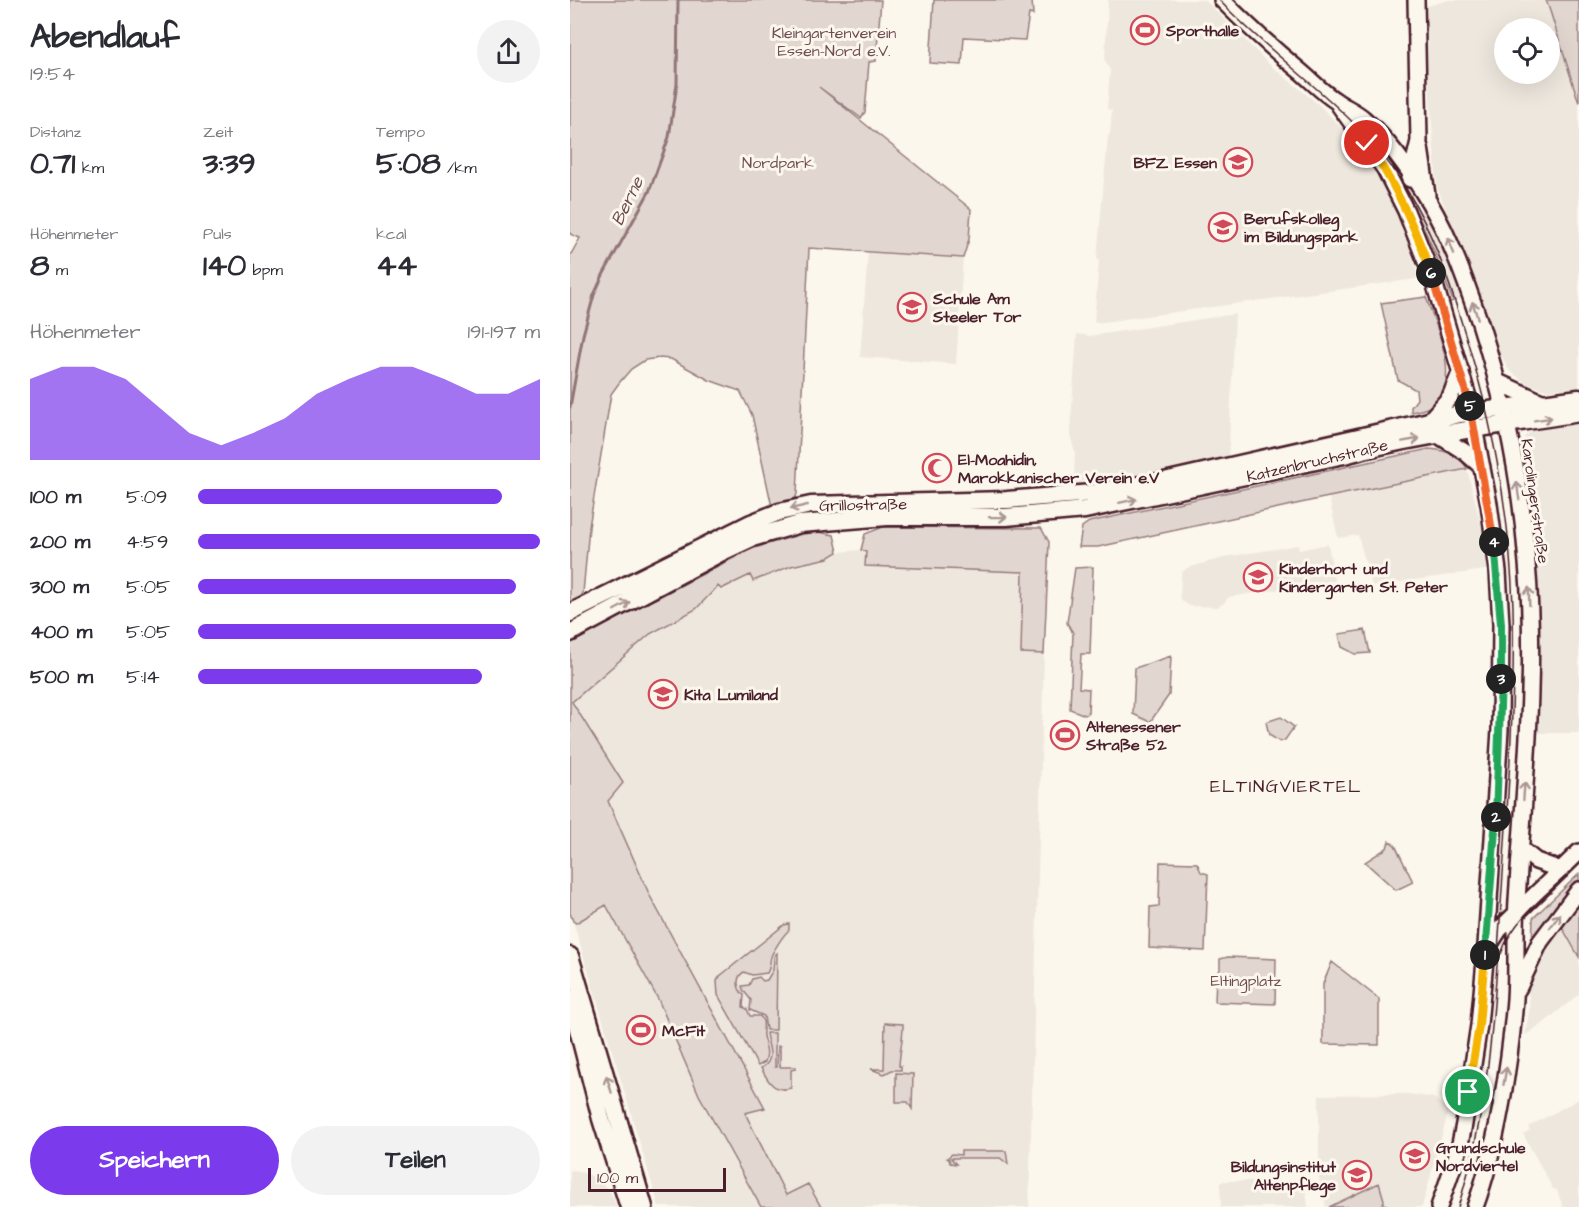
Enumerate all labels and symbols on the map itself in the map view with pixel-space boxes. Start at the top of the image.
sports icon: Sporthalle [1129,14,1161,46]
place label: Sporthalle [1165,20,1240,42]
park label: Kleingartenverein Essen-Nord e.V. [772,22,896,62]
pin [1341,117,1392,168]
school or university icon: BFZ Essen [1222,146,1254,178]
park label: Nordpark [742,152,814,174]
place label: BFZ Essen [1133,152,1217,174]
water label: Berne [605,172,650,230]
place label: Berufskolleg im Bildungspark [1244,208,1358,250]
school or university icon: Berufskolleg im Bildungspark [1207,211,1239,243]
one-way arrow [1445,237,1456,256]
pin: 6 [1416,258,1446,288]
place label: Schule Am Steeler Tor [932,288,1021,328]
school or university icon: Schule Am Steeler Tor [896,291,928,323]
one-way arrow [1469,301,1480,320]
pin: 5 [1455,391,1485,421]
one-way arrow [1533,413,1552,424]
street label: Katzenbruchstraße [1244,434,1390,488]
one-way arrow [1401,434,1421,445]
street label: Karolingerstraße [1514,437,1555,565]
place label: El-Moahidin, Marokkanischer Verein e.V [958,449,1160,489]
mosque icon: El-Moahidin, Marokkanischer Verein e.V [921,452,953,484]
one-way arrow [1512,481,1523,501]
street label: Grillostraße [819,493,907,517]
one-way arrow [1118,495,1138,506]
one-way arrow [790,502,809,514]
one-way arrow [987,511,1007,523]
pin: 4 [1479,527,1509,557]
place label: Kinderhort und Kindergarten St. Peter [1279,558,1448,600]
school or university icon: Kinderhort und Kindergarten St. Peter [1242,561,1274,593]
one-way arrow [1523,586,1534,606]
one-way arrow [612,600,630,611]
pin: 3 [1486,664,1516,694]
school or university icon: Kita Lumiland [647,678,679,710]
place label: Kita Lumiland [684,684,779,706]
place label: Altenessener Straße 52 [1085,716,1181,756]
sports icon: Altenessener Straße 52 [1049,719,1081,751]
district label: ELTINGVIERTEL [1210,774,1362,799]
one-way arrow [1519,781,1530,801]
pin: 2 [1481,802,1511,832]
one-way arrow [1549,914,1561,930]
pin: 1 [1470,940,1500,970]
park label: Eltingplatz [1210,970,1282,993]
sports icon: McFit [625,1014,657,1046]
place label: McFit [662,1020,706,1042]
pin [1442,1066,1493,1117]
one-way arrow [1500,1067,1511,1087]
one-way arrow [603,1075,614,1094]
place label: Grundschule Nordviertel [1436,1137,1526,1177]
school or university icon: Grundschule Nordviertel [1399,1140,1431,1172]
place label: Bildungsinstitut Altenpflege [1231,1156,1337,1198]
school or university icon: Bildungsinstitut Altenpflege [1341,1159,1373,1191]
scale bar [588,1165,726,1192]

